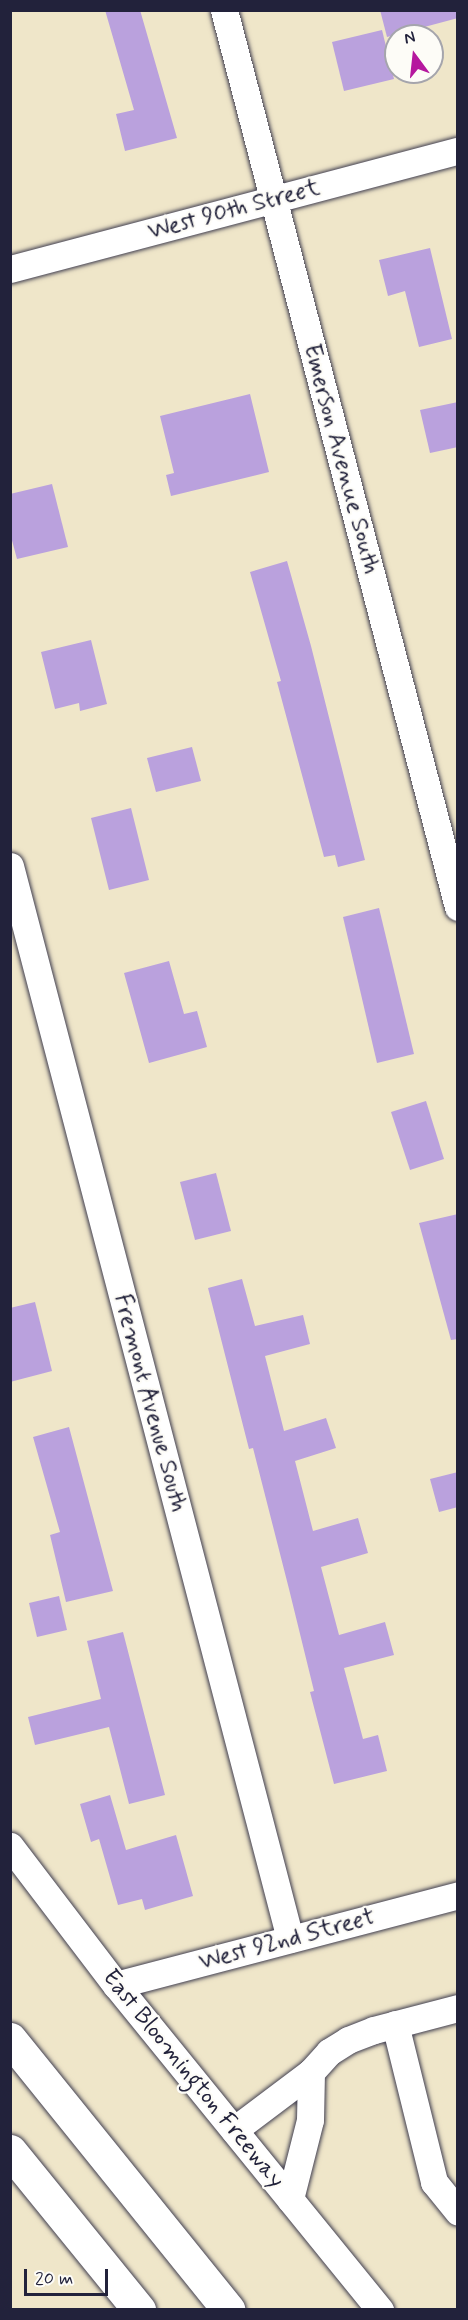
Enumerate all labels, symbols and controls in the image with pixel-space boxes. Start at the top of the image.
north arrow [384,24,444,84]
text: N [402,27,418,50]
street label: West 90th Street [145,173,323,247]
street label: Emerson Avenue South [298,347,384,571]
street label: Fremont Avenue South [106,1288,194,1518]
street label: West 92nd Street [197,1903,377,1977]
street label: East Bloomington Freeway [96,1964,290,2194]
scale bar [27,2257,111,2295]
text: 20 m [35,2267,73,2291]

